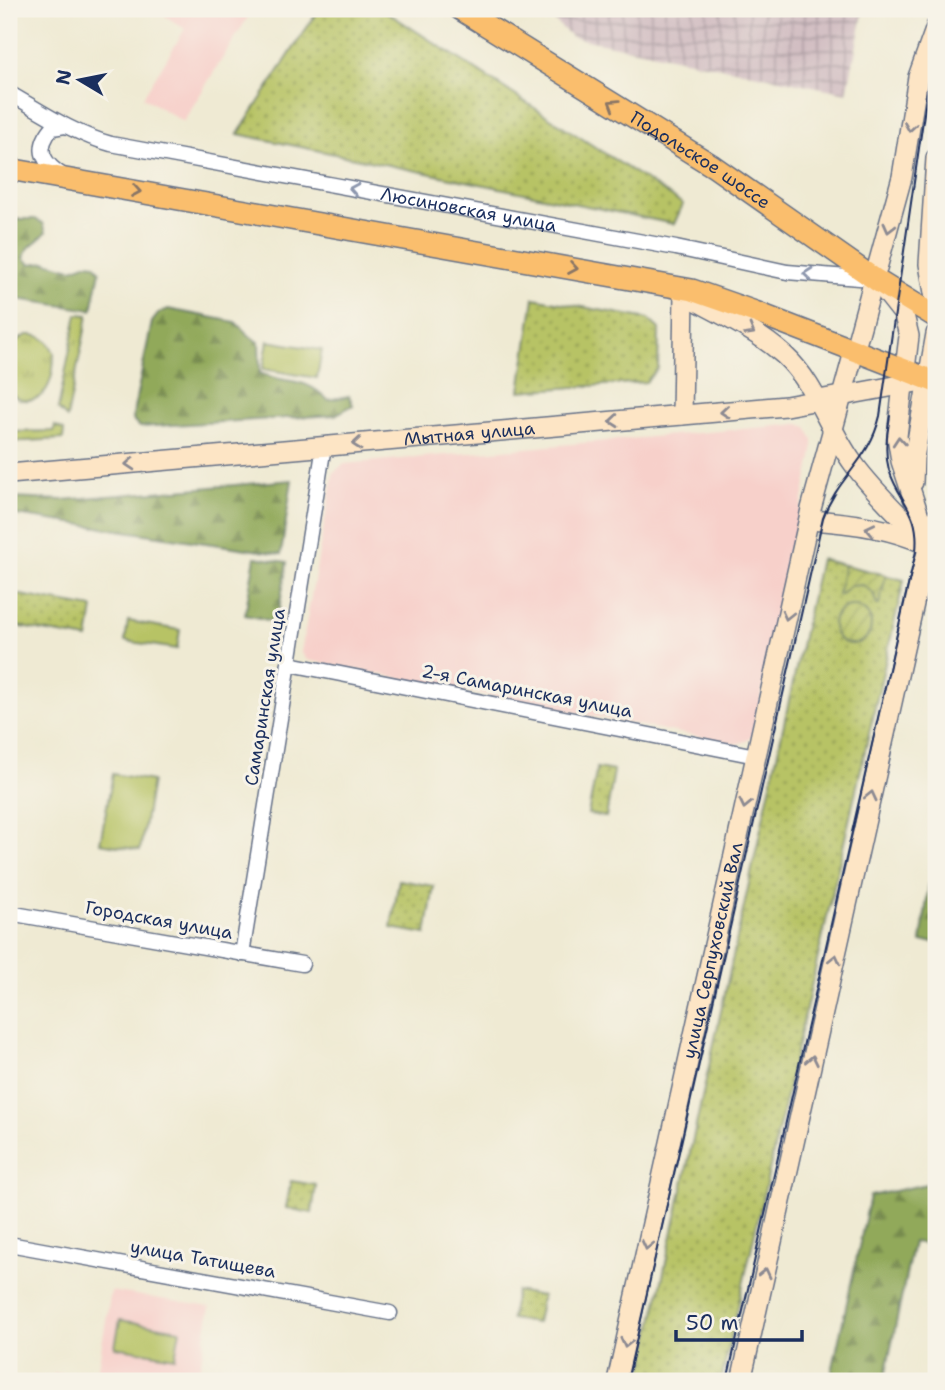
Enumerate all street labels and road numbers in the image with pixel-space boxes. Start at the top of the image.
street label: Подольское шоссе [626,106,775,215]
street label: Люсиновская улица [379,182,558,238]
street label: Мытная улица [403,416,536,451]
street label: Самаринская улица [239,607,291,787]
street label: 2-я Самаринская улица [420,659,634,723]
street label: улица Серпуховский Вал [677,840,749,1061]
street label: Городская улица [83,895,235,945]
street label: улица Татищева [128,1234,278,1284]

